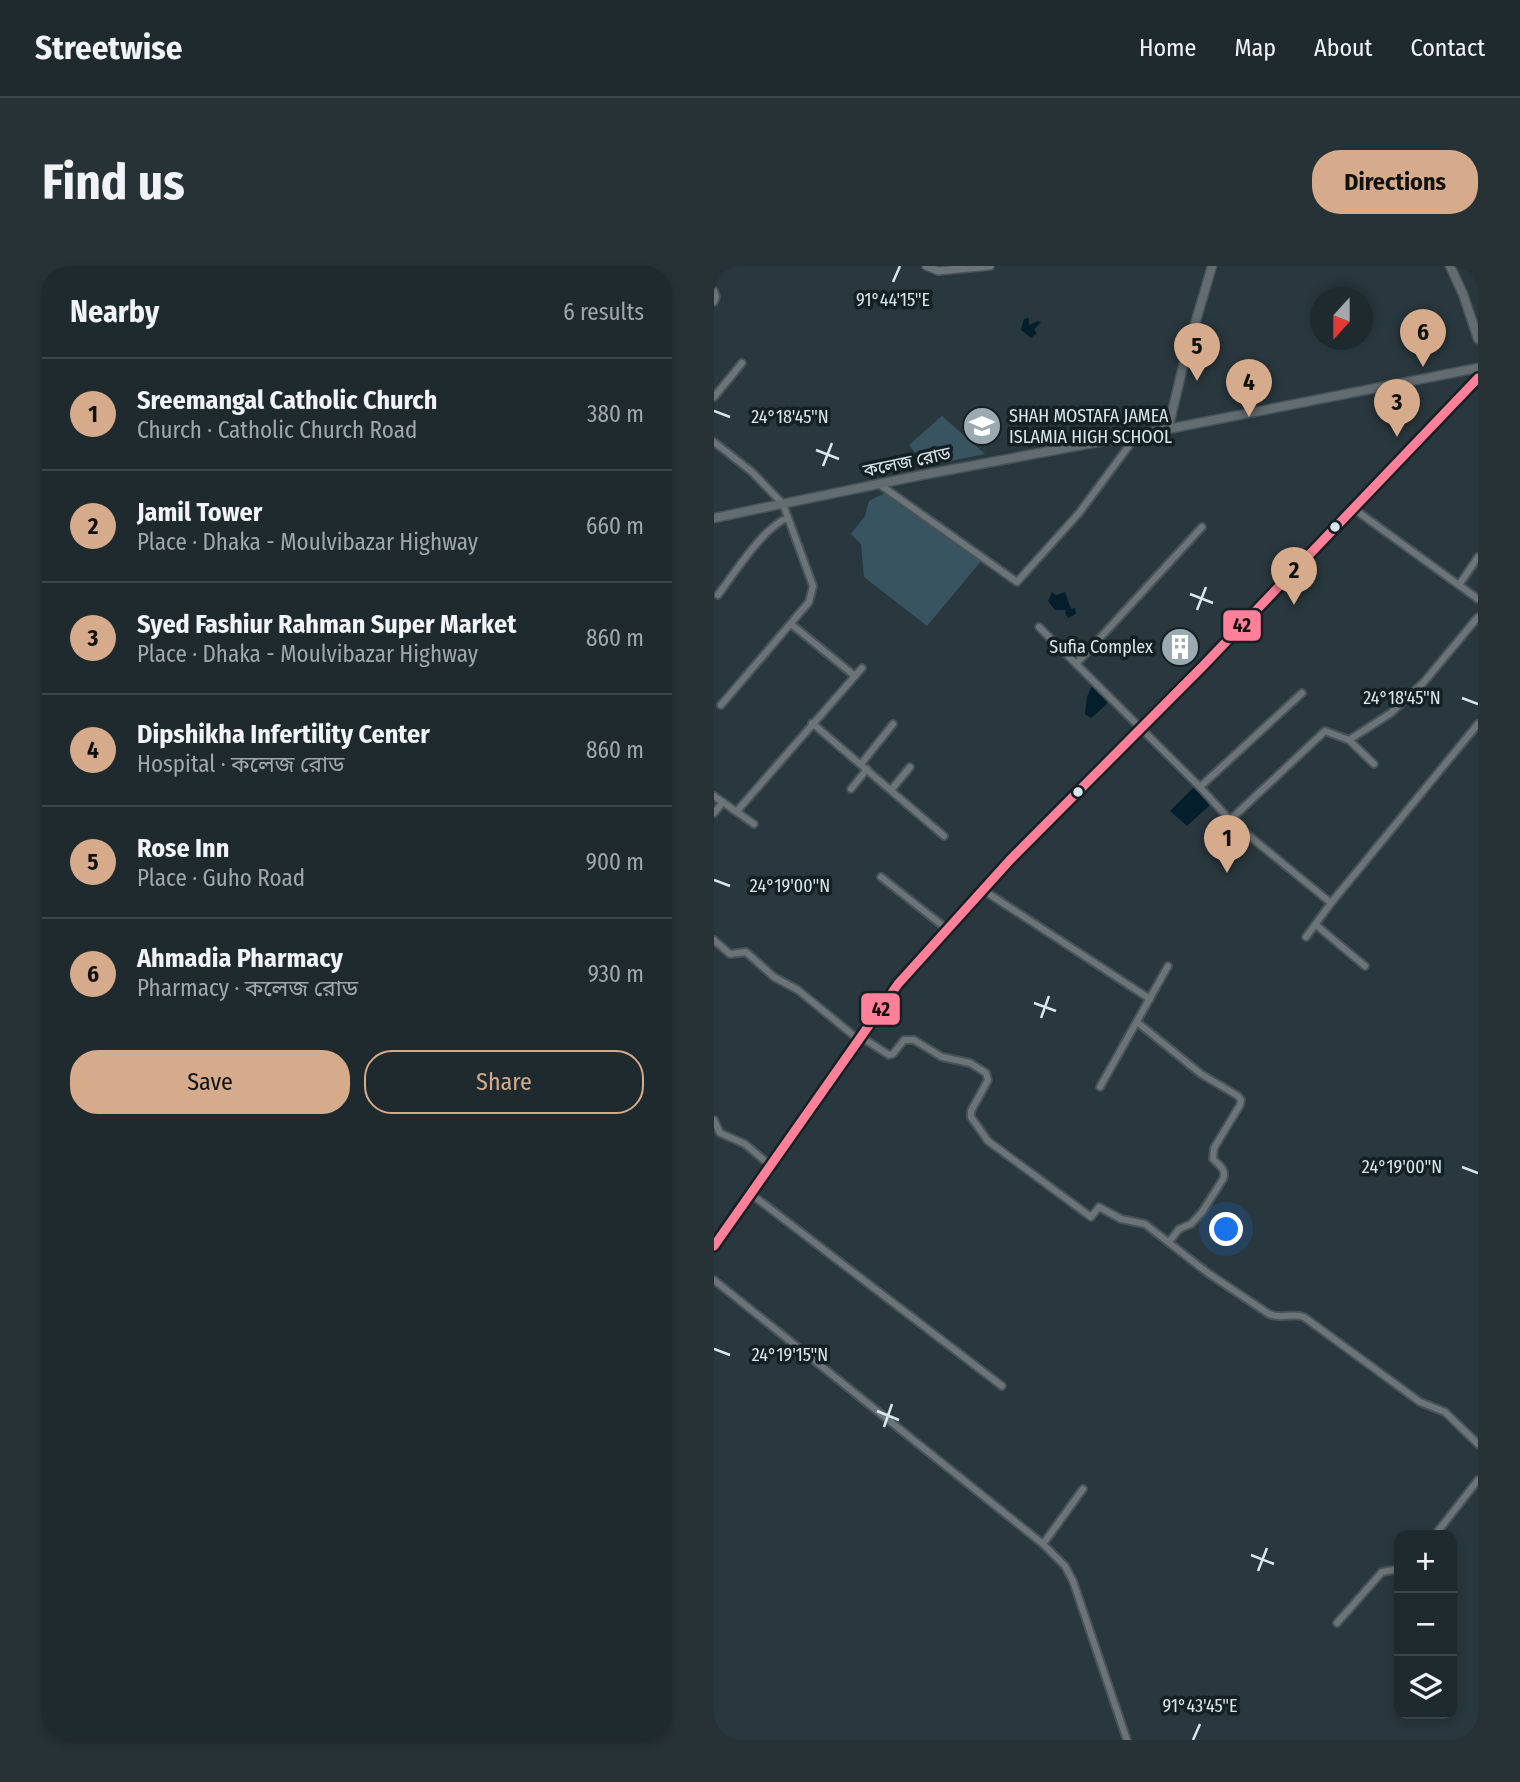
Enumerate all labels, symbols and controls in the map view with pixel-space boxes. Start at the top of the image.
text: Streetwise [35,28,182,68]
text: Home [1139,34,1196,62]
text: Map [1234,34,1276,62]
text: About [1314,34,1372,62]
text: Contact [1410,34,1485,62]
button: Directions [1312,150,1478,214]
text: Find us [42,153,185,212]
north arrow [1310,287,1373,350]
text: 91°44'15"E [856,289,930,311]
text: Nearby [70,294,159,330]
text: 6 results [563,298,644,326]
pin: 6 [1400,309,1446,367]
pin: 5 [1174,323,1220,381]
pin: 4 [1226,359,1272,417]
pin: 3 [1374,379,1420,437]
text: Sreemangal Catholic Church [137,385,437,416]
text: 1 [88,400,98,428]
text: 380 m [587,400,644,428]
school or university icon: SHAH MOSTAFA JAMEA ISLAMIA HIGH SCHOOL [961,405,1003,447]
place label: SHAH MOSTAFA JAMEA ISLAMIA HIGH SCHOOL [1009,405,1172,448]
text: 24°18'45"N [751,406,829,428]
text: Church · Catholic Church Road [137,416,417,444]
street label: কলেজ রোড [860,442,953,482]
text: Jamil Tower [137,497,262,528]
text: 2 [88,512,98,540]
text: 660 m [586,512,644,540]
unlabelled marker [1328,520,1342,534]
text: Place · Dhaka - Moulvibazar Highway [137,528,478,556]
pin: 2 [1271,547,1317,605]
text: Syed Fashiur Rahman Super Market [137,609,516,640]
line badge: 42 [1222,609,1262,642]
text: 42 [1233,614,1251,637]
text: 3 [88,624,98,652]
text: 860 m [586,624,644,652]
building icon: Sufia Complex [1159,626,1201,668]
place label: Sufia Complex [1049,636,1153,658]
text: Place · Dhaka - Moulvibazar Highway [137,640,478,668]
text: 24°18'45"N [1363,687,1441,709]
text: Dipshikha Infertility Center [137,719,430,750]
text: 4 [87,736,99,764]
text: 860 m [586,736,644,764]
text: Hospital · কলেজ রোড [137,750,344,778]
unlabelled marker [1071,785,1085,799]
pin: 1 [1204,815,1250,873]
text: Rose Inn [137,833,229,864]
text: 5 [87,848,99,876]
text: 900 m [586,848,644,876]
text: Place · Guho Road [137,864,305,892]
text: 24°19'00"N [750,875,830,897]
text: Ahmadia Pharmacy [137,943,343,974]
text: 6 [87,960,99,988]
text: 930 m [588,960,644,988]
text: Pharmacy · কলেজ রোড [137,974,358,1002]
line badge: 42 [860,992,901,1026]
text: 42 [872,998,890,1021]
button: Save [70,1050,350,1114]
button: Share [364,1050,644,1114]
text: 24°19'00"N [1362,1156,1442,1178]
your location [1209,1212,1243,1246]
text: 24°19'15"N [752,1344,828,1366]
map controls [1394,1530,1457,1719]
button: + [1394,1530,1457,1593]
button: − [1394,1593,1457,1656]
button: layers [1394,1656,1457,1719]
text: 91°43'45"E [1163,1695,1237,1717]

